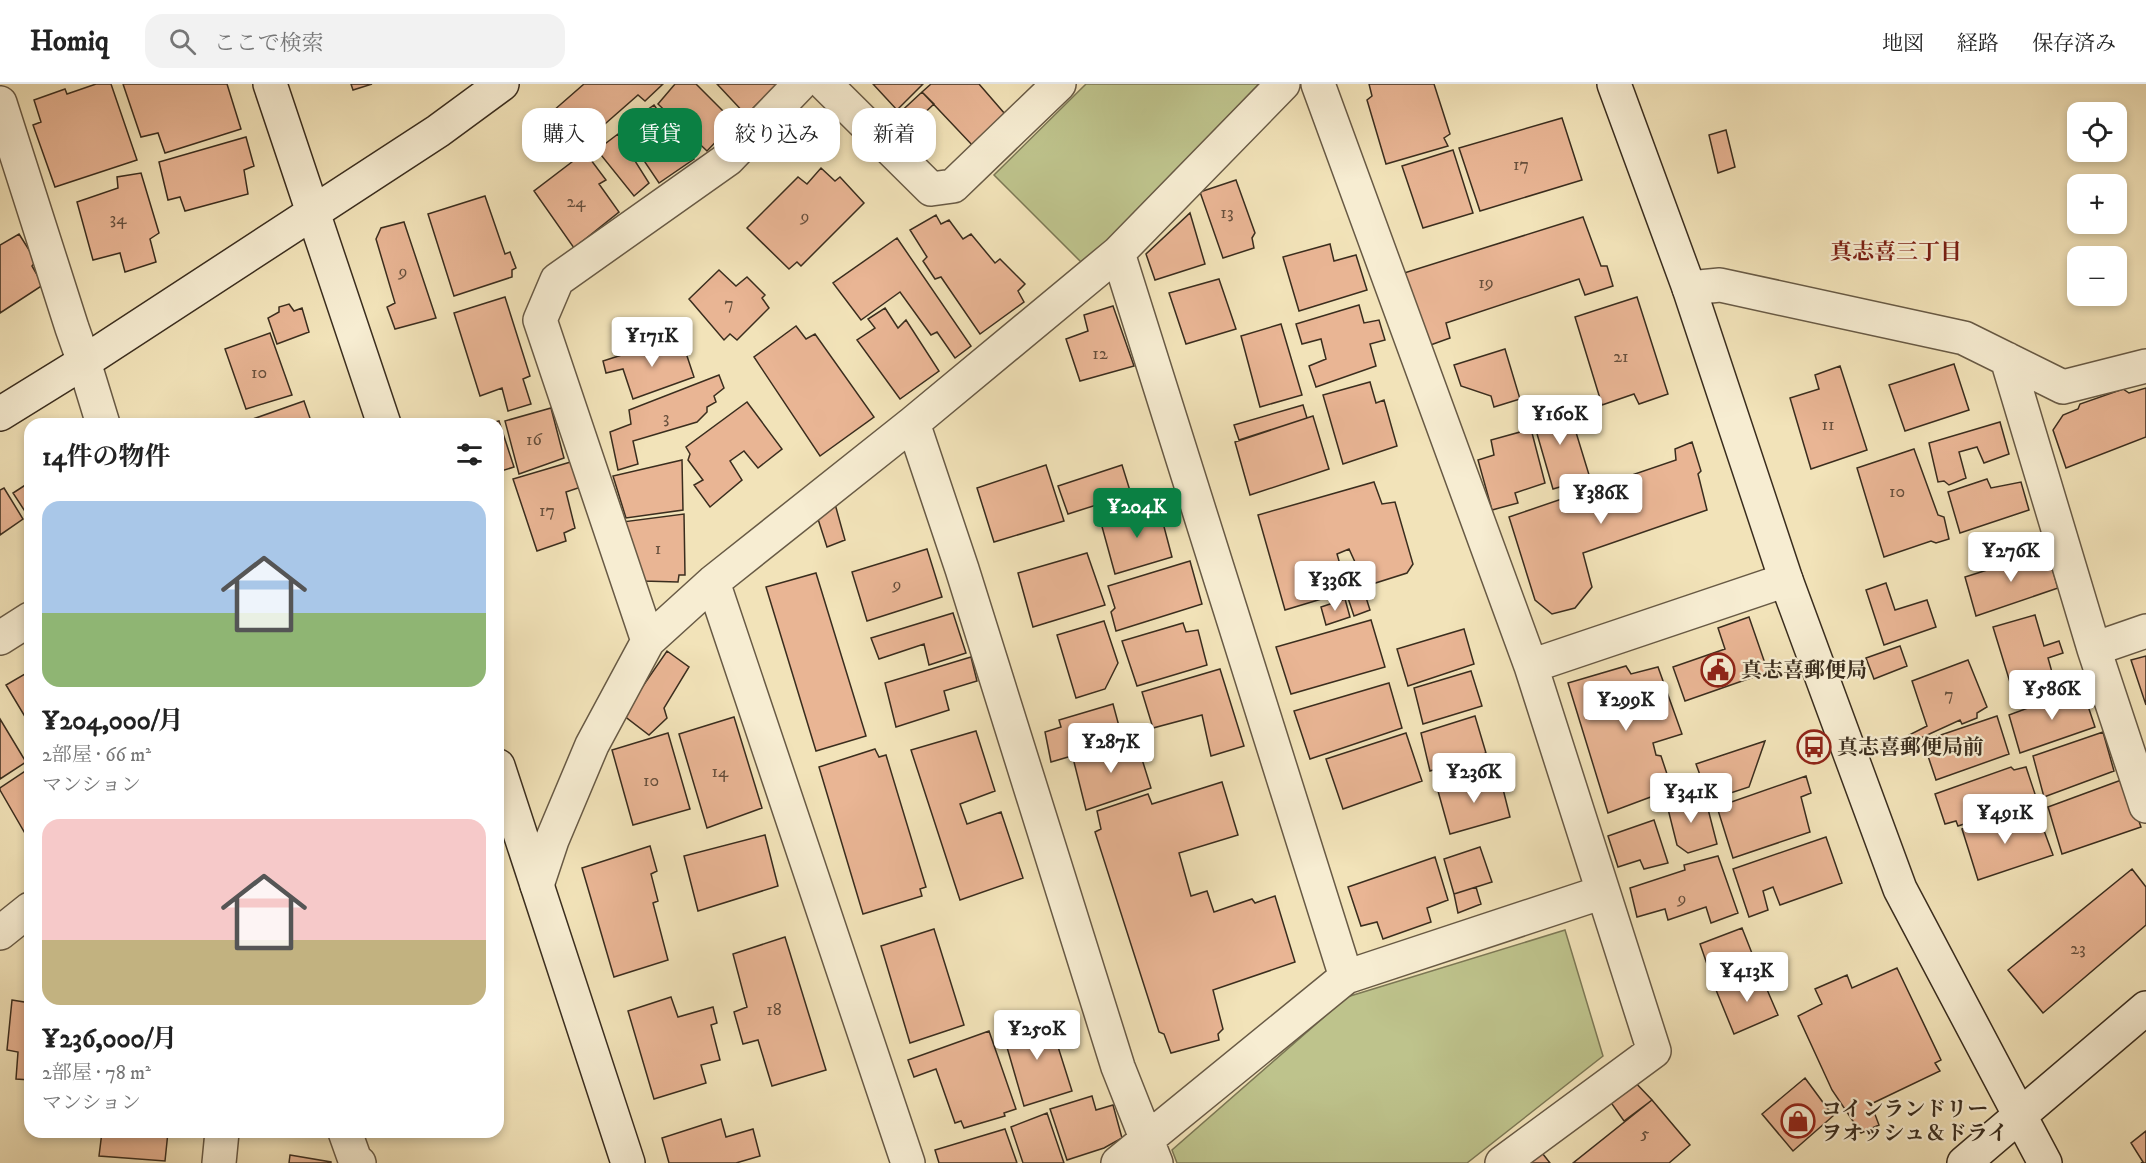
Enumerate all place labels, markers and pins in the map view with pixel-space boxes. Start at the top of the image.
pin: ¥171K [610,317,694,368]
pin: ¥160K [1518,395,1602,446]
pin: ¥386K [1559,474,1643,525]
pin: ¥204K [1095,488,1179,539]
pin: ¥276K [1969,532,2053,583]
pin: ¥336K [1293,561,1377,612]
public building icon: 真志喜郵便局 [1700,652,1736,688]
place label: 真志喜郵便局 [1741,658,1867,684]
pin: ¥586K [2010,670,2094,721]
pin: ¥299K [1584,681,1668,732]
pin: ¥287K [1069,723,1153,774]
bus stop icon: 真志喜郵便局前 [1796,729,1832,765]
place label: 真志喜郵便局前 [1837,735,1984,761]
pin: ¥236K [1432,753,1516,804]
pin: ¥341K [1649,773,1733,824]
pin: ¥491K [1963,794,2047,845]
pin: ¥413K [1705,952,1789,1003]
pin: ¥250K [995,1010,1079,1061]
place label: コインランドリー ヲオッシュ＆ドライ [1821,1097,2008,1147]
shop icon: コインランドリー ヲオッシュ＆ドライ [1780,1103,1816,1139]

